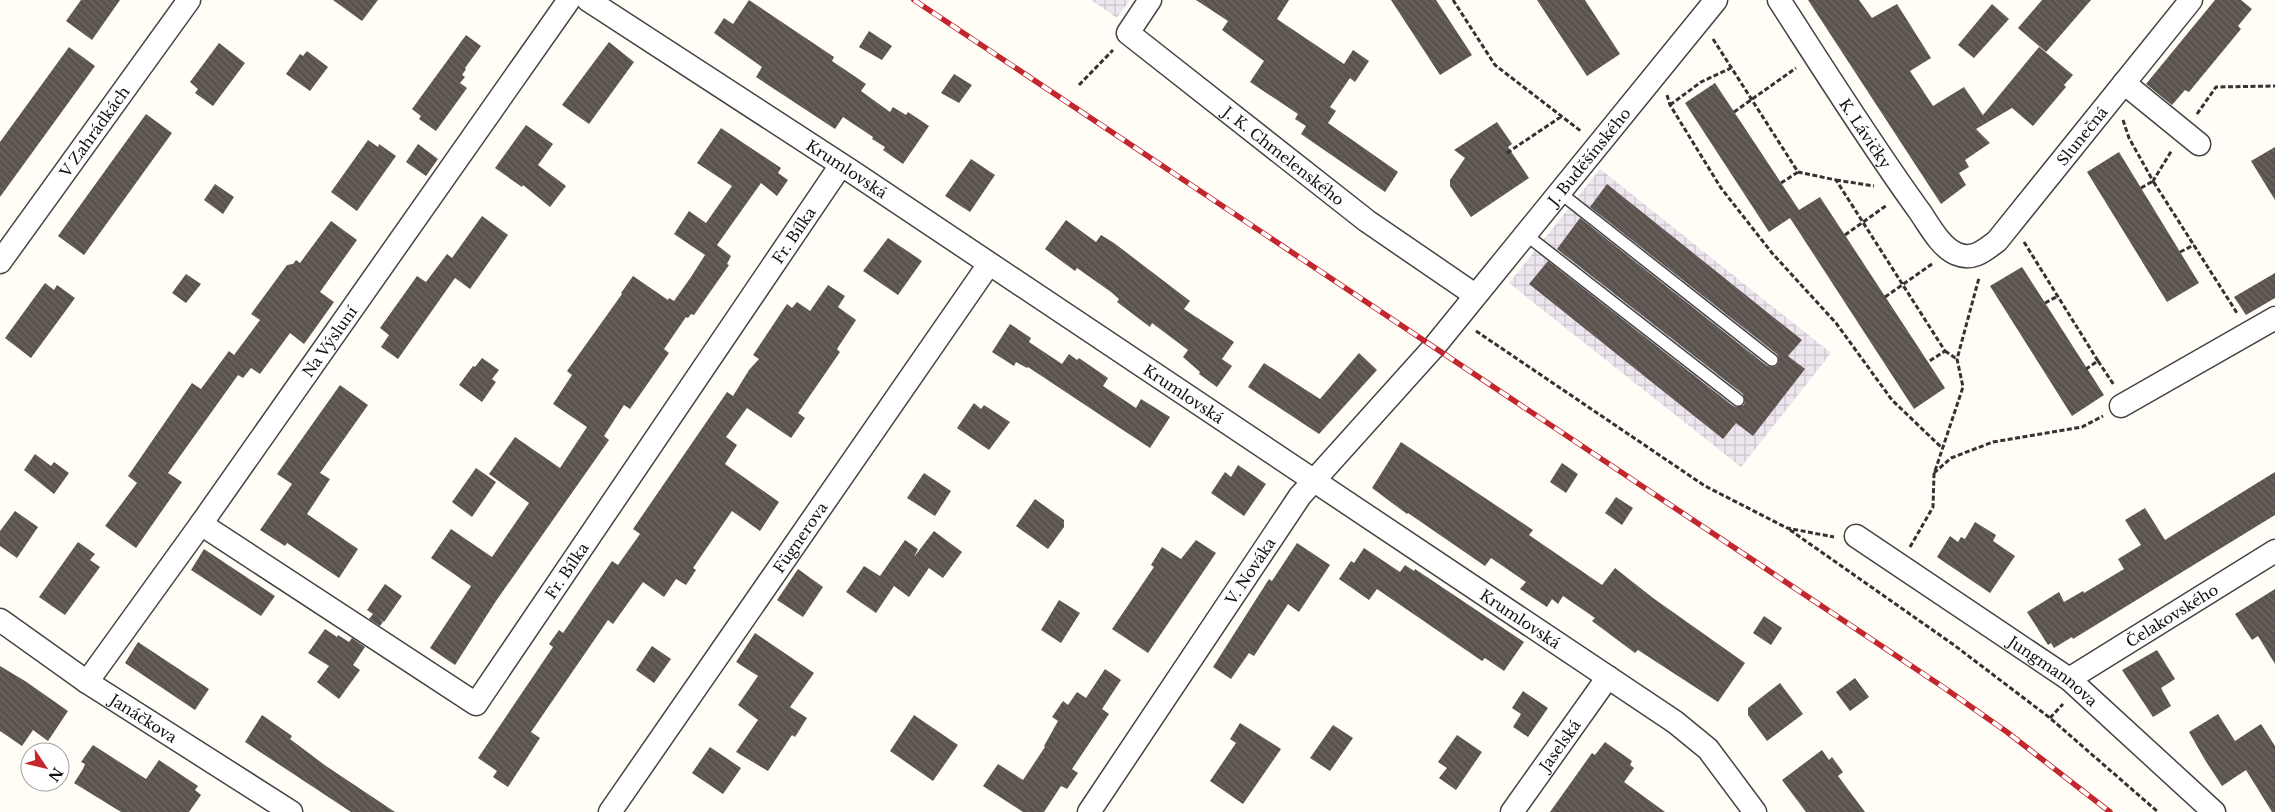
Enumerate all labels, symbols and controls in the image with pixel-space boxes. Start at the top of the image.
street label: V Zahrádkách [55,82,133,181]
street label: K. Lávičky [1836,95,1896,172]
street label: J. K. Chmelenského [1218,101,1349,209]
street label: Slunečná [2052,102,2112,169]
street label: J. Buděšínského [1542,103,1634,211]
street label: Krumlovská [803,135,892,202]
street label: Fr. Bílka [768,203,820,267]
street label: Na Výsluní [298,301,361,381]
street label: Krumlovská [1140,360,1228,428]
street label: Fügnerova [769,498,831,576]
street label: V. Nováka [1220,533,1280,609]
street label: Fr. Bílka [541,538,593,602]
street label: Čelakovského [2122,579,2222,651]
street label: Krumlovská [1477,585,1565,653]
street label: Jungmannova [2003,630,2102,711]
street label: Janáčkova [105,689,181,747]
street label: Jaselská [1534,715,1585,776]
north arrow [20,742,70,792]
text: N [44,764,67,785]

